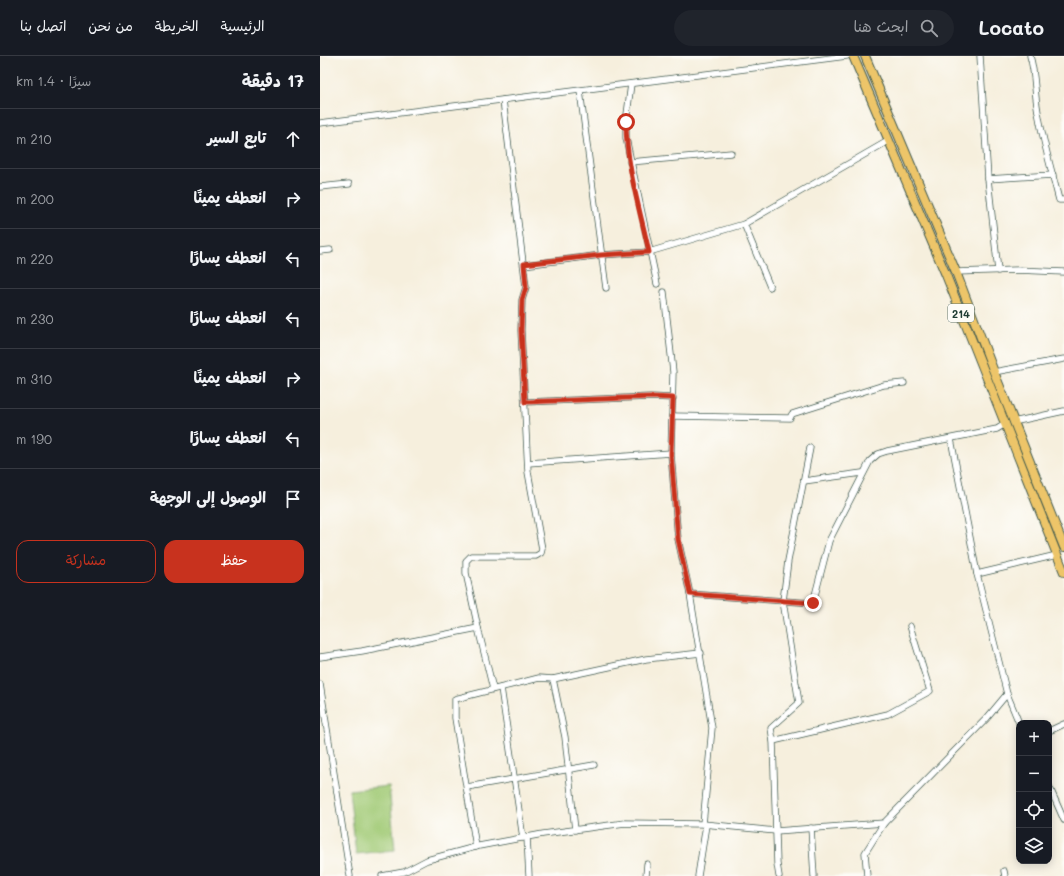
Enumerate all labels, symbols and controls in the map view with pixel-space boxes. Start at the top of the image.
search box [674,10,954,46]
text: Locato [978,15,1044,40]
text: اتصل بنا [20,16,66,35]
text: من نحن [88,16,133,35]
text: الخريطة [155,16,199,35]
text: الرئيسية [221,16,264,35]
text: ابحث هنا [853,16,908,36]
icon: search [918,17,940,39]
text: 17 دقيقة [242,69,304,91]
text: سيرًا · 1.4 km [16,72,91,89]
route start [617,113,635,131]
text: تابع السير [207,127,266,147]
icon: ahead [282,128,304,150]
text: 210 m [16,130,52,147]
text: انعطف يمينًا [194,187,266,207]
icon: right [282,188,304,210]
text: 200 m [16,190,54,207]
text: انعطف يسارًا [190,247,266,267]
icon: left [282,248,304,270]
text: 220 m [16,250,53,267]
road number: 214 [948,304,974,322]
text: انعطف يسارًا [190,307,266,327]
icon: left [282,308,304,330]
text: 230 m [16,310,53,327]
text: انعطف يمينًا [194,367,266,387]
icon: right [282,368,304,390]
text: 310 m [16,370,52,387]
text: انعطف يسارًا [190,427,266,447]
icon: left [282,428,304,450]
text: 190 m [16,430,52,447]
text: الوصول إلى الوجهة [150,487,266,507]
icon: arrive [282,488,304,510]
button: مشاركة [16,540,156,583]
button: حفظ [164,540,304,583]
route end [804,594,822,612]
map controls [1016,720,1052,864]
button: + [1016,720,1052,756]
button: − [1016,756,1052,792]
button: locate [1016,792,1052,828]
button: layers [1016,828,1052,864]

